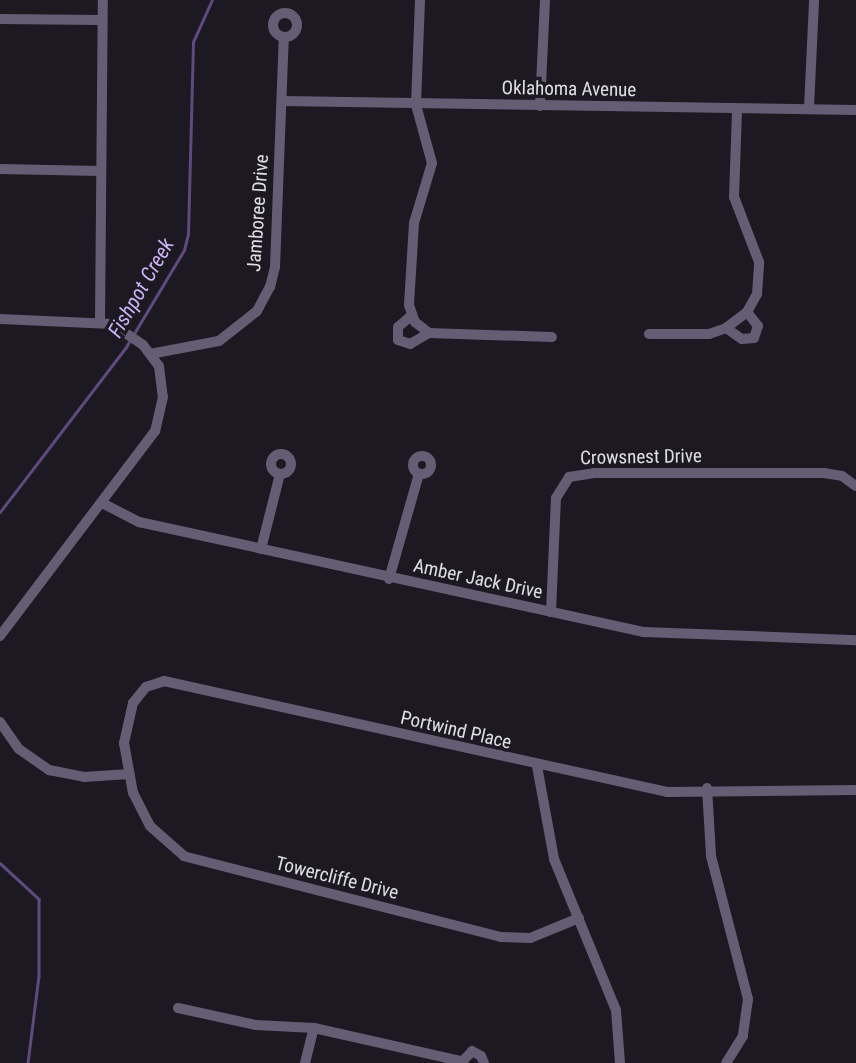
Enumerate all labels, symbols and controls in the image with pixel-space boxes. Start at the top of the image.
street label: Oklahoma Avenue [501,76,637,102]
street label: Jamboree Drive [243,154,273,272]
water label: Fishpot Creek [102,234,180,342]
street label: Crowsnest Drive [580,445,702,469]
street label: Amber Jack Drive [411,554,545,604]
street label: Portwind Place [398,706,514,754]
street label: Towercliffe Drive [273,852,401,904]

